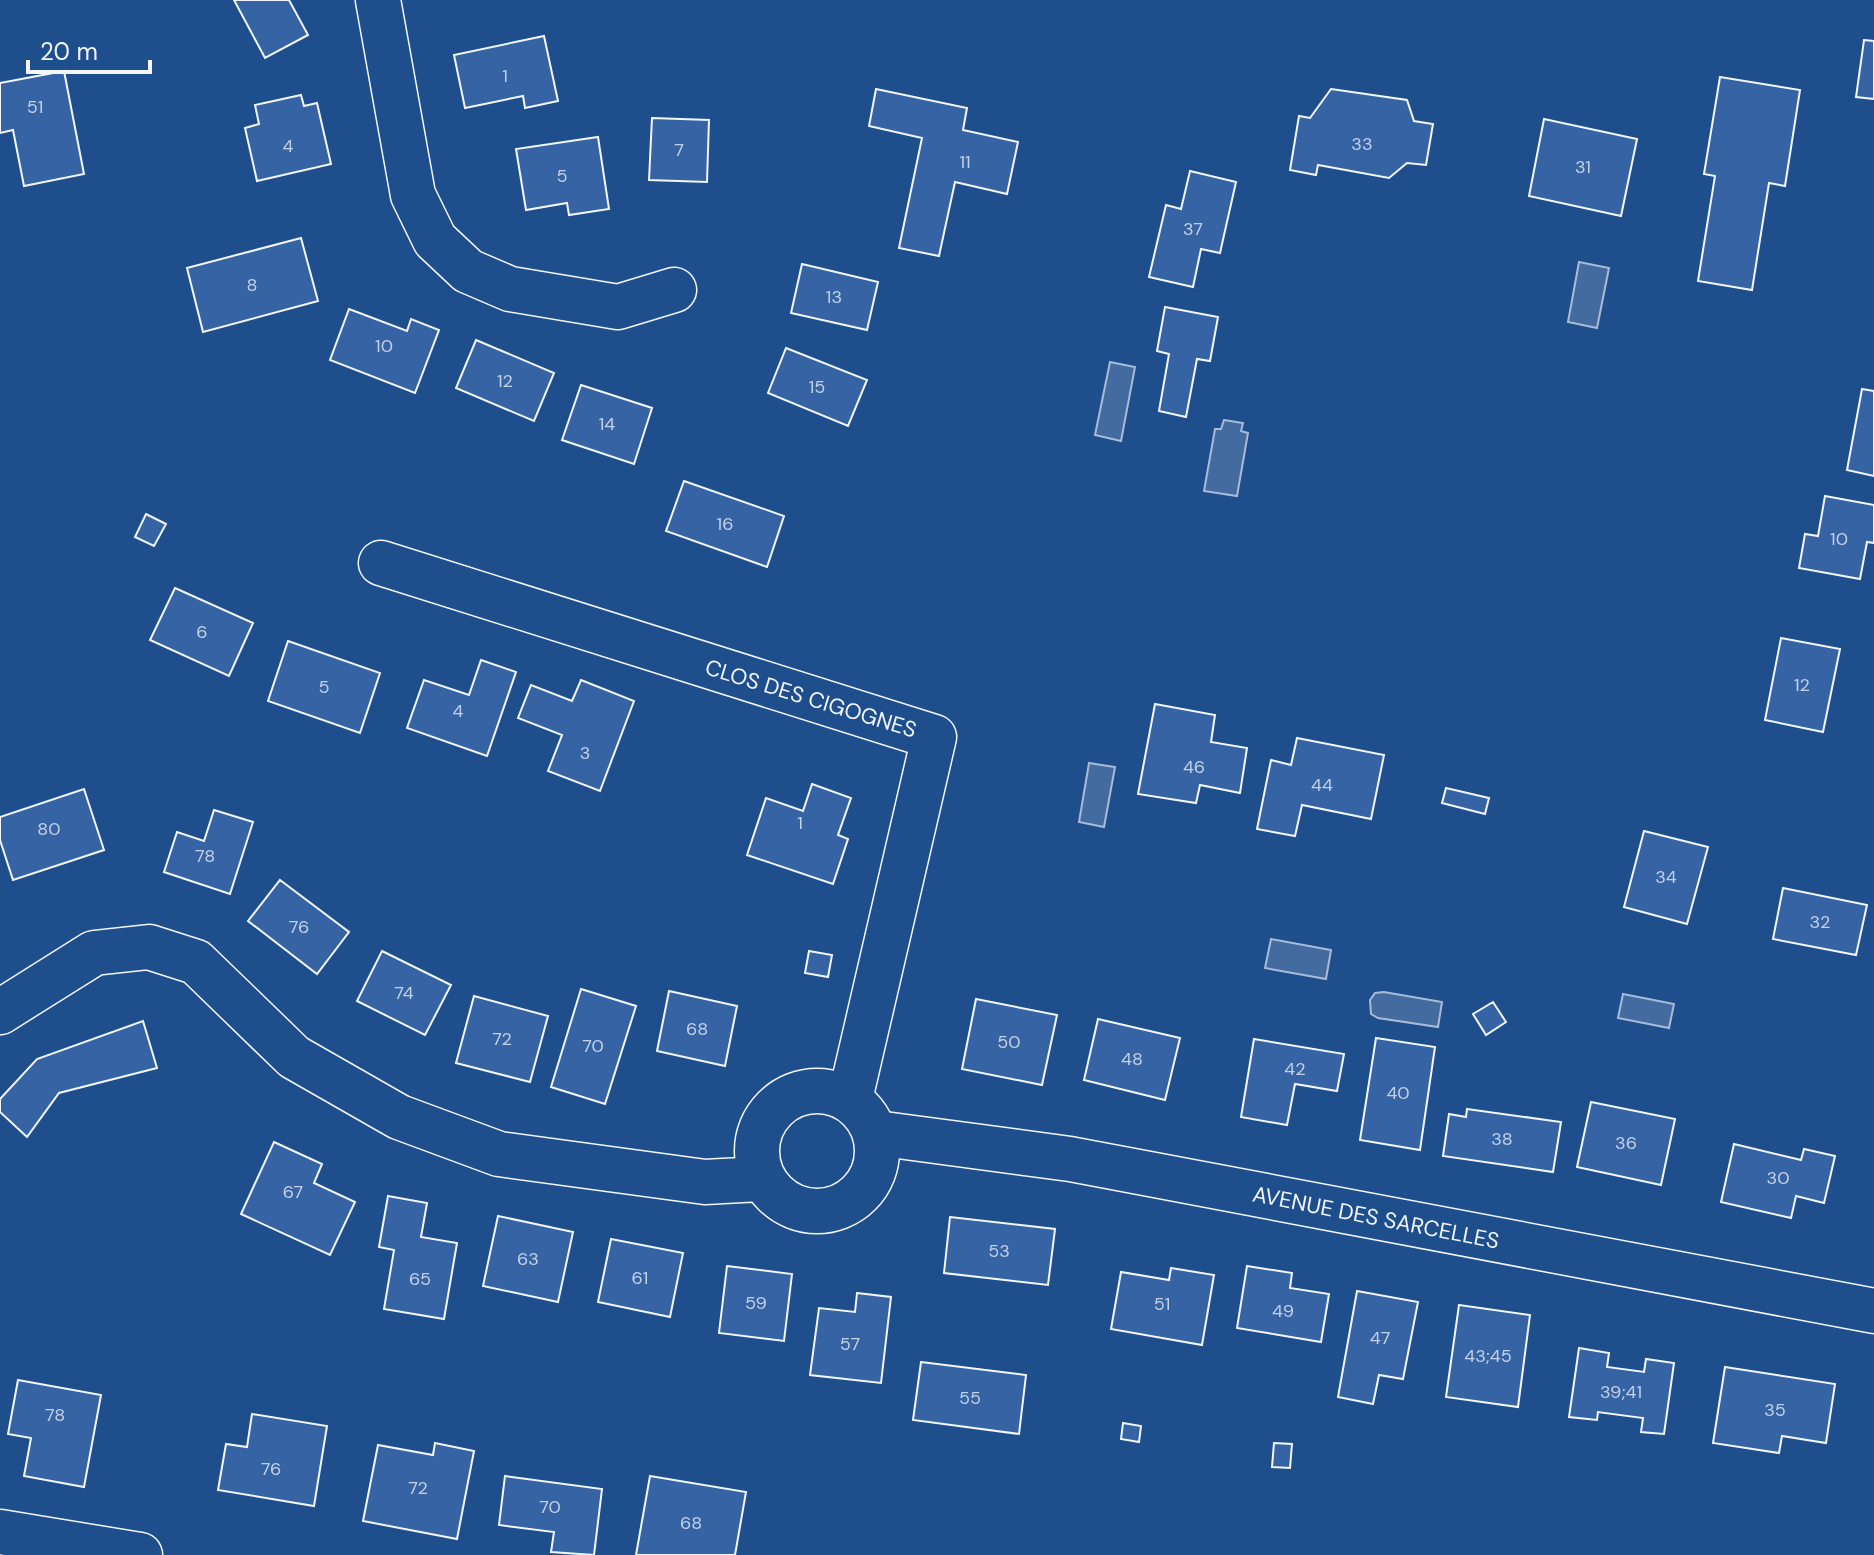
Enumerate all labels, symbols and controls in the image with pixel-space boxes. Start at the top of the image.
scale bar [28,24,150,74]
text: 20 m [40,36,98,67]
house number: 1 [502,64,508,88]
house number: 51 [27,95,43,119]
house number: 33 [1351,132,1373,156]
house number: 4 [283,134,294,158]
house number: 7 [674,138,684,162]
house number: 11 [959,150,971,174]
house number: 31 [1575,155,1591,179]
house number: 5 [557,164,567,188]
house number: 37 [1183,217,1203,241]
house number: 8 [247,273,257,297]
house number: 13 [826,285,842,309]
house number: 10 [375,334,393,358]
house number: 12 [497,369,513,393]
house number: 15 [809,375,825,399]
house number: 14 [599,412,615,436]
house number: 16 [717,512,733,536]
house number: 10 [1830,527,1848,551]
house number: 6 [196,620,208,644]
street label: CLOS DES CIGOGNES [702,653,920,744]
house number: 12 [1794,673,1810,697]
house number: 5 [319,675,329,699]
house number: 4 [453,699,464,723]
house number: 3 [580,741,590,765]
house number: 46 [1183,755,1205,779]
house number: 44 [1311,773,1333,797]
house number: 1 [797,811,803,835]
house number: 80 [37,817,61,841]
house number: 78 [195,844,215,868]
house number: 34 [1655,865,1677,889]
house number: 32 [1809,910,1831,934]
house number: 76 [289,915,309,939]
house number: 74 [394,981,414,1005]
house number: 68 [686,1017,708,1041]
house number: 72 [492,1027,512,1051]
house number: 50 [997,1030,1021,1054]
house number: 70 [582,1034,604,1058]
house number: 48 [1121,1047,1143,1071]
house number: 42 [1284,1057,1306,1081]
house number: 40 [1386,1081,1410,1105]
house number: 38 [1491,1127,1513,1151]
house number: 36 [1615,1131,1637,1155]
house number: 30 [1767,1166,1789,1190]
street label: AVENUE DES SARCELLES [1250,1179,1502,1256]
house number: 67 [283,1180,303,1204]
house number: 53 [988,1239,1010,1263]
house number: 63 [517,1247,539,1271]
house number: 61 [632,1266,648,1290]
house number: 65 [409,1267,431,1291]
house number: 59 [745,1291,767,1315]
house number: 51 [1154,1292,1170,1316]
house number: 49 [1272,1299,1294,1323]
house number: 47 [1370,1326,1390,1350]
house number: 57 [840,1332,860,1356]
house number: 43;45 [1464,1344,1512,1368]
house number: 39;41 [1600,1380,1642,1404]
house number: 55 [959,1386,981,1410]
house number: 35 [1764,1398,1786,1422]
house number: 78 [45,1403,65,1427]
house number: 76 [261,1457,281,1481]
house number: 72 [408,1476,428,1500]
house number: 70 [539,1495,561,1519]
house number: 68 [680,1511,702,1535]

